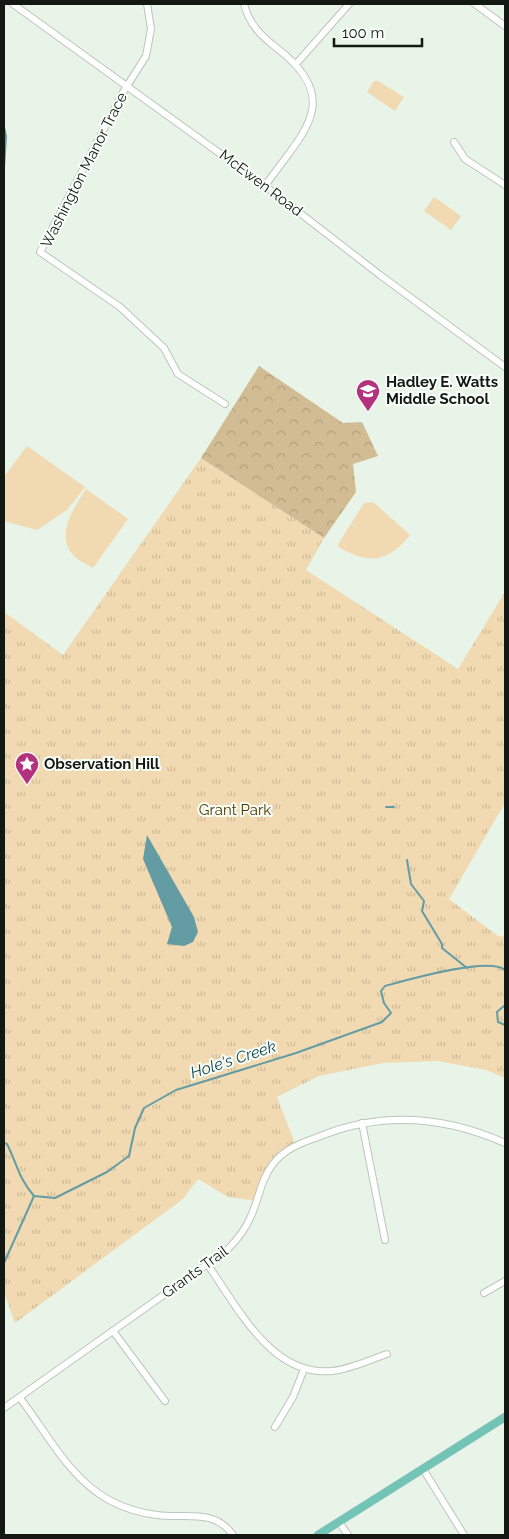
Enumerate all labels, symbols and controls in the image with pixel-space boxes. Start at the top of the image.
scale bar [334,15,422,47]
text: 100 m [342,24,384,42]
street label: Washington Manor Trace [37,89,131,251]
street label: McEwen Road [216,146,306,220]
place label: Hadley E. Watts Middle School [386,373,498,408]
school or university icon: Hadley E. Watts Middle School [355,378,381,412]
place icon: Observation Hill [14,751,40,785]
place label: Observation Hill [44,755,160,773]
park label: Grant Park [199,801,271,819]
water label: Hole's Creek [188,1037,279,1082]
street label: Grants Trail [159,1242,232,1302]

